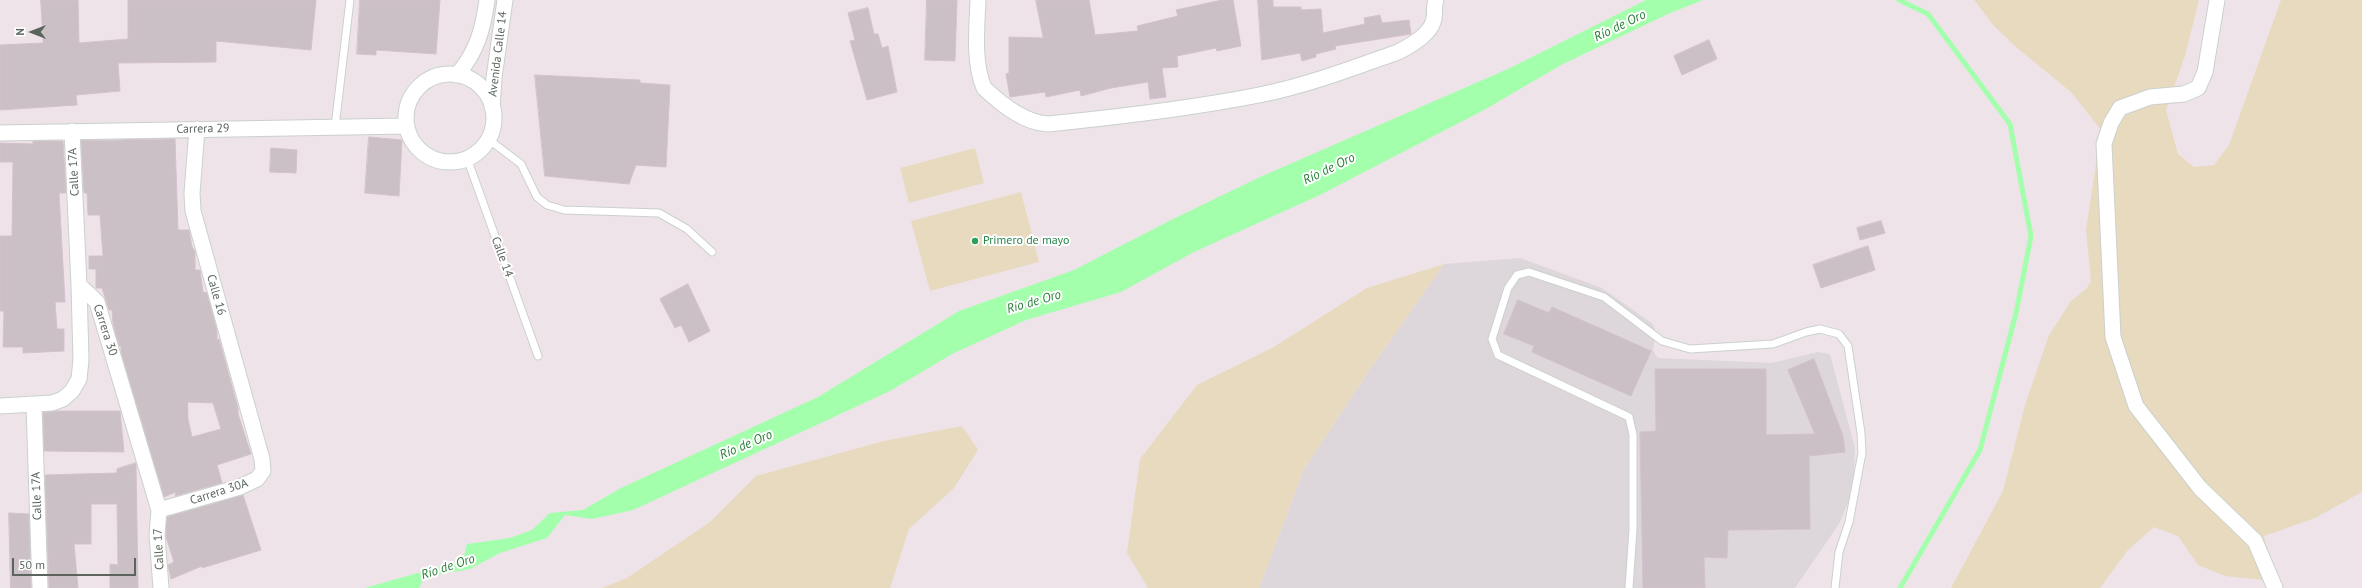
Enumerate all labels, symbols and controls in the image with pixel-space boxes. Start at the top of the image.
water label: Río de Oro [1592,7,1648,45]
street label: Avenida Calle 14 [486,11,510,97]
north arrow [12,12,52,52]
text: N [13,28,27,36]
street label: Carrera 29 [176,121,230,137]
street label: Calle 17A [66,148,82,196]
water label: Río de Oro [1301,150,1357,188]
place label: Primero de mayo [983,234,1069,248]
street label: Calle 14 [488,235,516,279]
marker: Primero de mayo [970,236,980,246]
street label: Calle 16 [203,273,229,317]
water label: Río de Oro [1005,287,1063,317]
street label: Carrera 30 [90,302,120,358]
water label: Río de Oro [717,427,775,463]
street label: Calle 17A [29,472,45,520]
street label: Carrera 30A [188,476,250,508]
street label: Calle 17 [151,528,167,570]
scale bar [14,550,138,576]
water label: Río de Oro [419,551,477,583]
text: 50 m [19,557,45,572]

